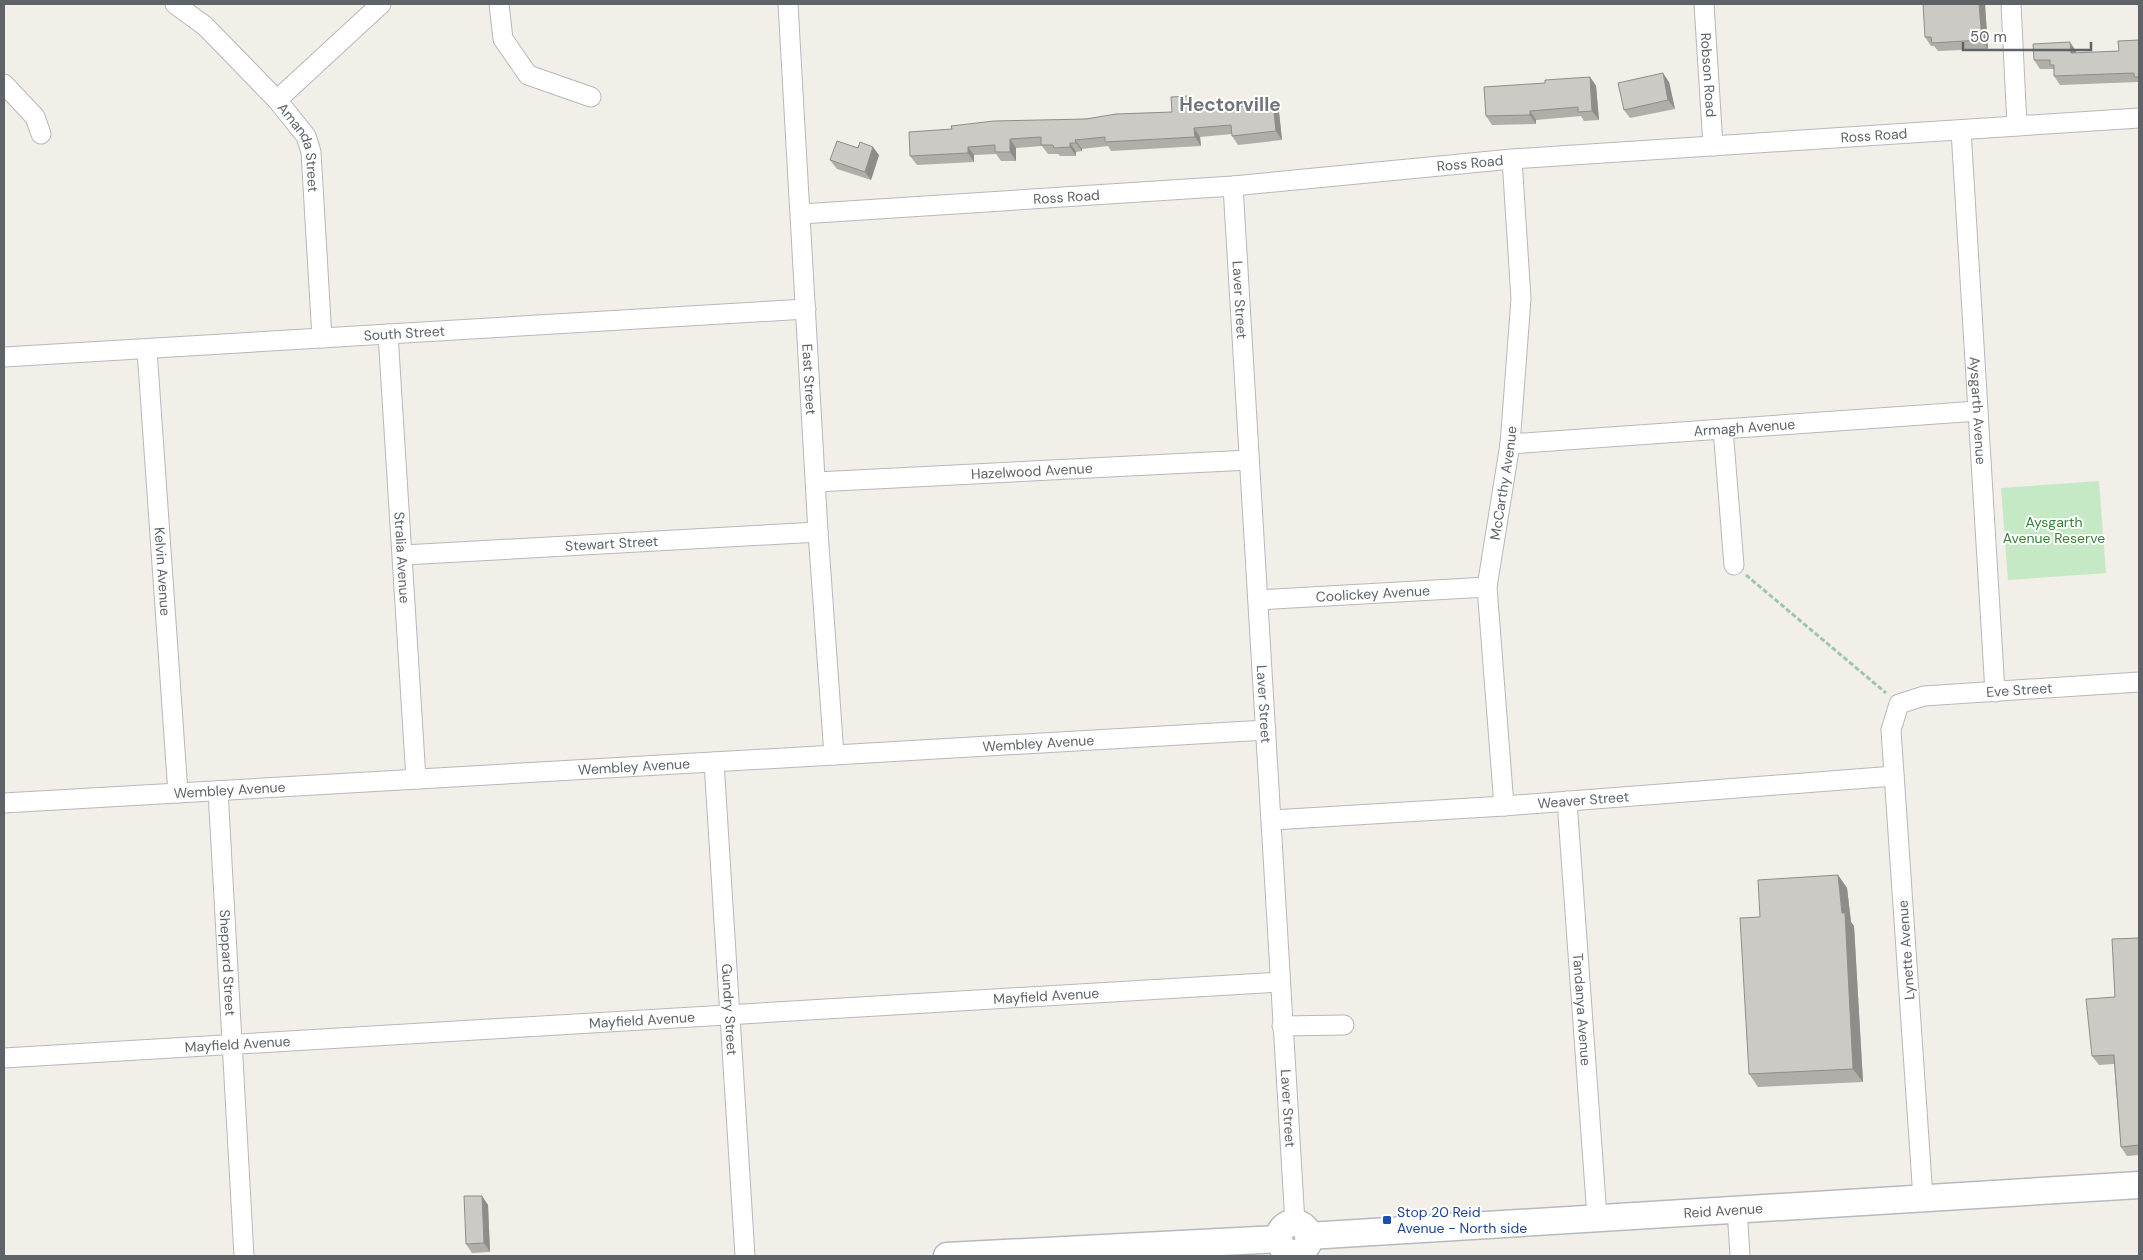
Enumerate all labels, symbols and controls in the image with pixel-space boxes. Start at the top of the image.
scale bar [1963,20,2090,52]
text: 50 m [1970,27,2007,47]
street label: Robson Road [1697,32,1720,118]
district label: Hectorville [1179,92,1281,117]
street label: Amanda Street [274,99,322,193]
street label: Ross Road [1840,124,1908,146]
street label: Ross Road [1436,151,1504,175]
street label: Ross Road [1033,186,1100,208]
street label: Laver Street [1228,260,1251,339]
street label: South Street [363,322,445,344]
street label: East Street [798,343,820,415]
street label: Aysgarth Avenue [1966,356,1990,465]
street label: Armagh Avenue [1693,415,1796,440]
street label: McCarthy Avenue [1486,425,1520,541]
street label: Hazelwood Avenue [970,459,1093,483]
street label: Stralia Avenue [390,511,414,604]
park label: Aysgarth Avenue Reserve [2003,513,2105,547]
street label: Kelvin Avenue [150,526,175,617]
street label: Stewart Street [565,532,659,555]
street label: Coolickey Avenue [1315,581,1431,606]
street label: Laver Street [1253,664,1275,744]
street label: Eve Street [1986,679,2053,701]
street label: Wembley Avenue [982,731,1095,755]
street label: Wembley Avenue [578,754,690,779]
street label: Wembley Avenue [173,778,286,802]
street label: Weaver Street [1537,787,1630,812]
street label: Lynette Avenue [1894,899,1918,1001]
street label: Sheppard Street [216,909,240,1016]
street label: Tandanya Avenue [1569,952,1595,1067]
street label: Gundry Street [718,963,741,1056]
street label: Mayfield Avenue [993,984,1100,1008]
street label: Mayfield Avenue [588,1008,695,1032]
street label: Mayfield Avenue [184,1032,291,1056]
street label: Laver Street [1277,1069,1299,1148]
street label: Reid Avenue [1683,1199,1763,1222]
place label: Stop 20 Reid Avenue - North side [1397,1203,1527,1237]
marker: Stop 20 Reid Avenue - North side [1381,1214,1393,1226]

